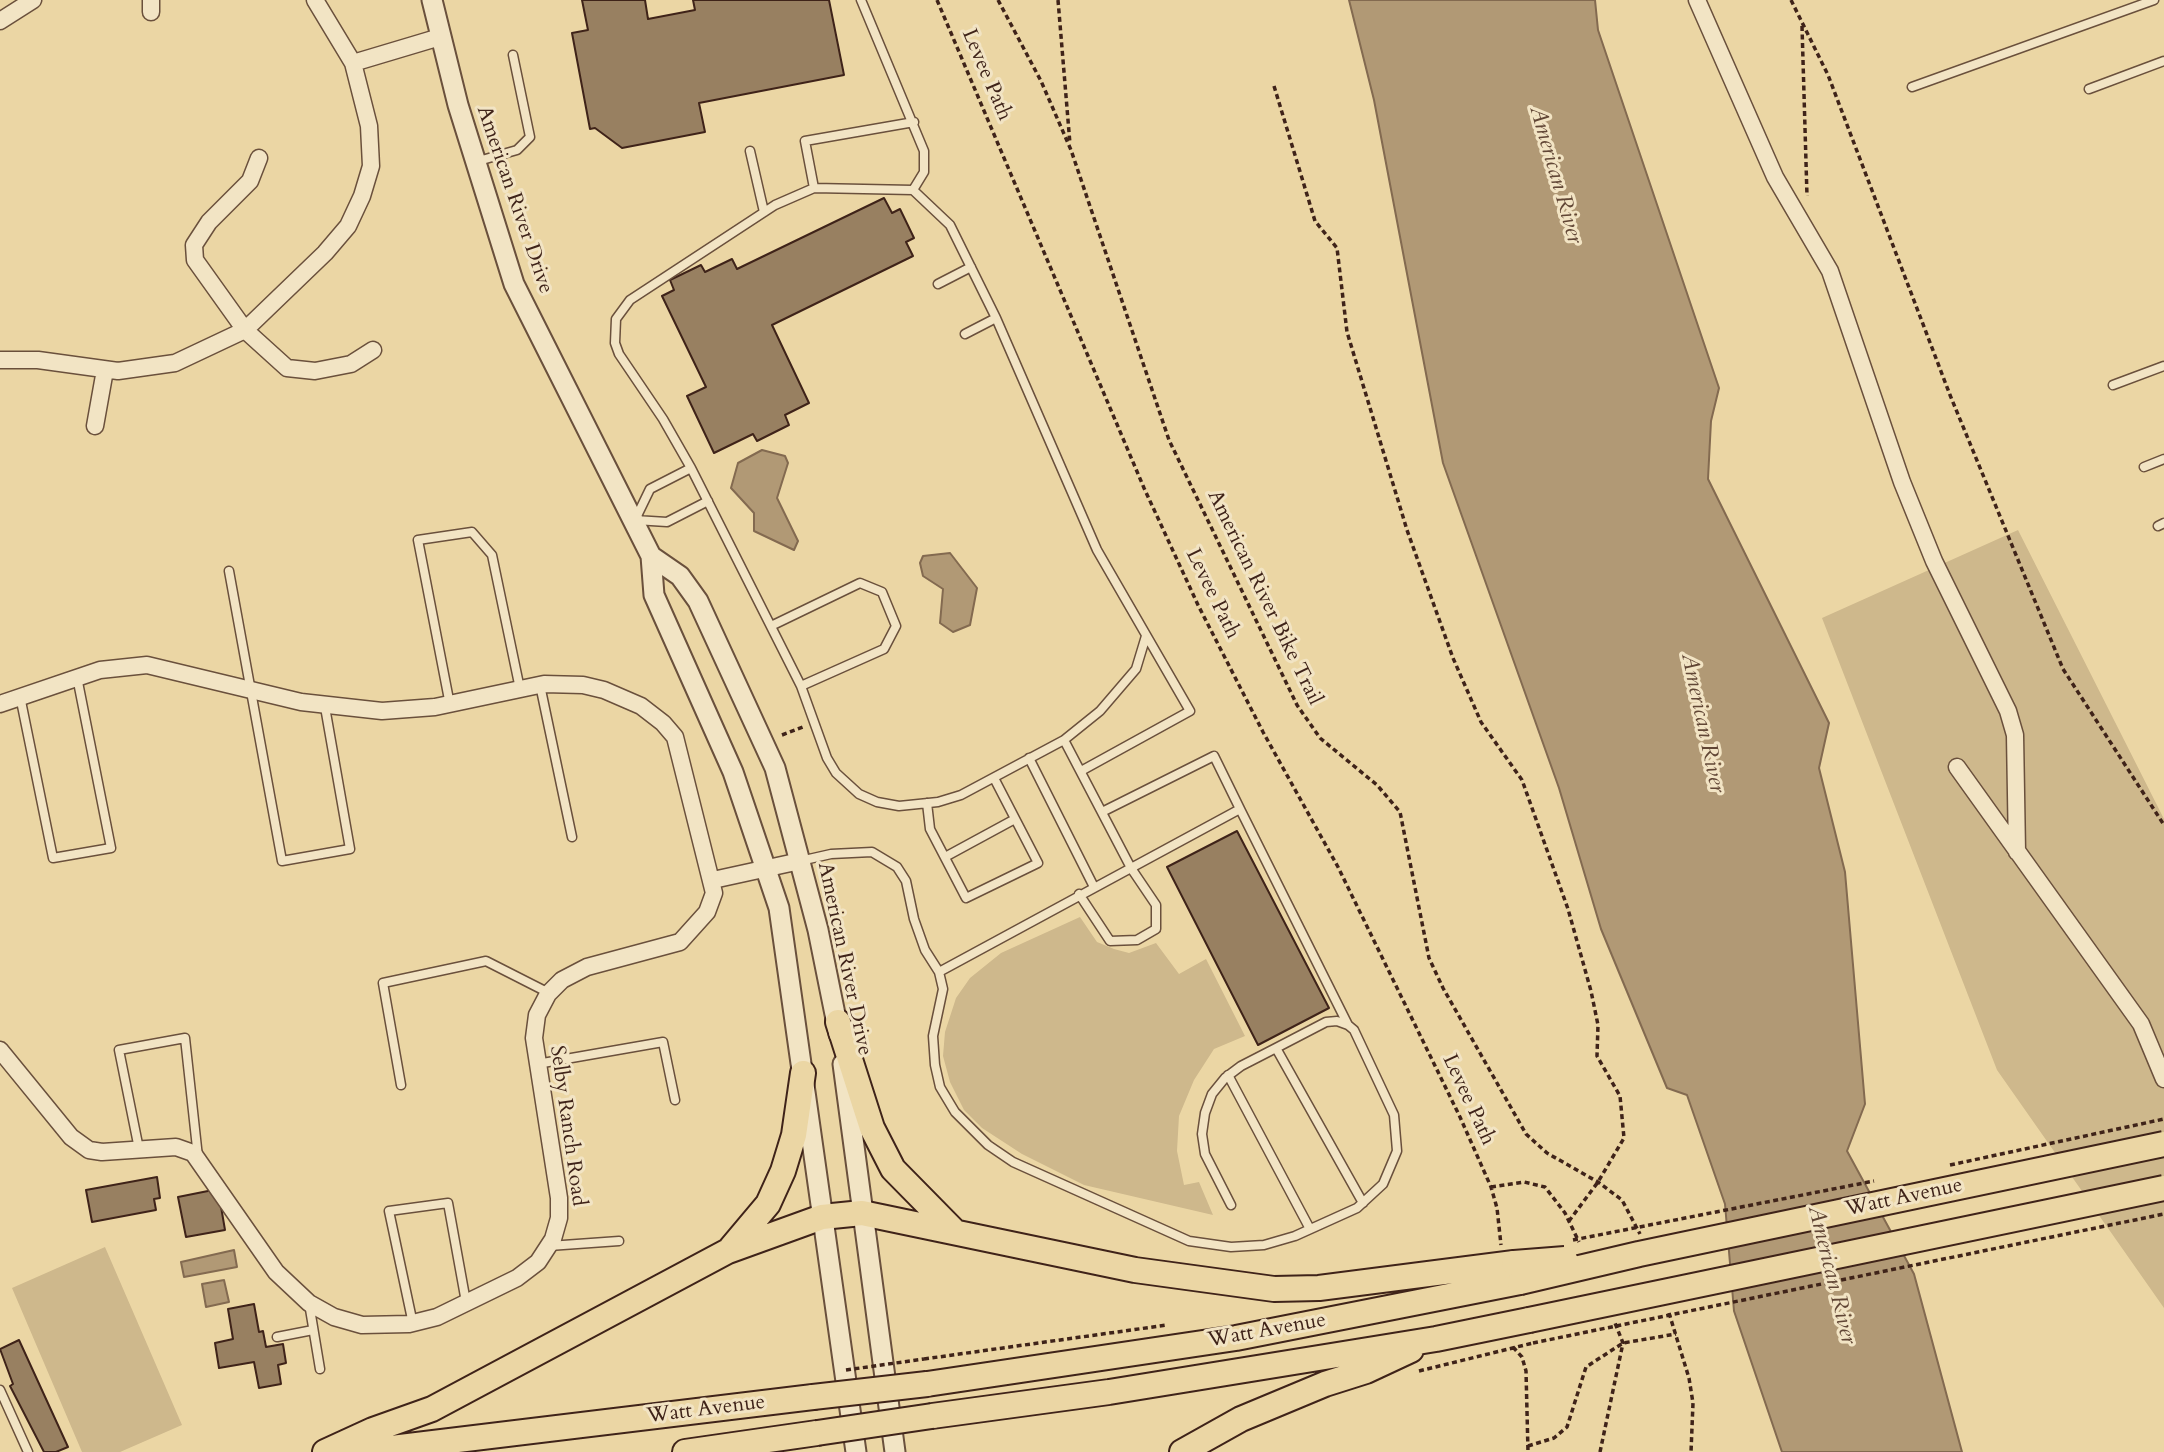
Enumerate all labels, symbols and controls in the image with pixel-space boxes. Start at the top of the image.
street label: Levee Path [955,25,1017,125]
street label: American River Drive [470,103,558,297]
water label: American River [1522,103,1588,247]
street label: American River Bike Trail [1201,486,1327,710]
street label: Levee Path [1179,545,1245,643]
water label: American River [1674,651,1730,795]
street label: American River Drive [811,860,877,1058]
street label: Selby Ranch Road [543,1044,591,1208]
street label: Levee Path [1436,1051,1500,1149]
street label: Watt Avenue [1843,1173,1965,1223]
water label: American River [1800,1203,1862,1347]
street label: Watt Avenue [1206,1308,1328,1354]
street label: Watt Avenue [645,1390,767,1430]

